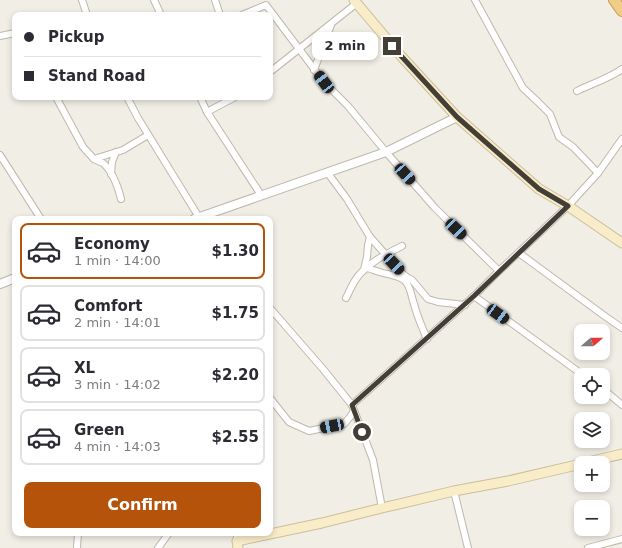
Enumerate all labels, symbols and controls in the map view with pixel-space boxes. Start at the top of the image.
text: Pickup [48,28,104,46]
callout: 2 min [312,32,378,60]
route end [383,37,401,55]
text: 2 min [325,38,365,53]
text: Stand Road [48,67,145,85]
car [312,69,336,95]
car [393,161,417,187]
car [443,216,469,242]
icon: car [26,233,62,269]
text: Economy [74,235,150,253]
text: $1.30 [212,242,259,260]
car [381,251,407,277]
text: 1 min · 14:00 [74,253,161,268]
icon: car [26,295,62,331]
text: Comfort [74,297,142,315]
car [485,302,511,326]
text: $1.75 [212,304,259,322]
text: 2 min · 14:01 [74,315,161,330]
north arrow [574,324,610,360]
map controls [574,324,610,536]
icon: car [26,357,62,393]
text: XL [74,359,95,377]
text: $2.20 [212,366,259,384]
button: locate [574,368,610,404]
text: 3 min · 14:02 [74,377,161,392]
button: layers [574,412,610,448]
car [319,418,345,434]
icon: car [26,419,62,455]
text: Green [74,421,125,439]
route start [353,423,371,441]
text: $2.55 [212,428,259,446]
text: 4 min · 14:03 [74,439,161,454]
button: + [574,456,610,492]
button: Confirm [24,482,261,528]
button: − [574,500,610,536]

